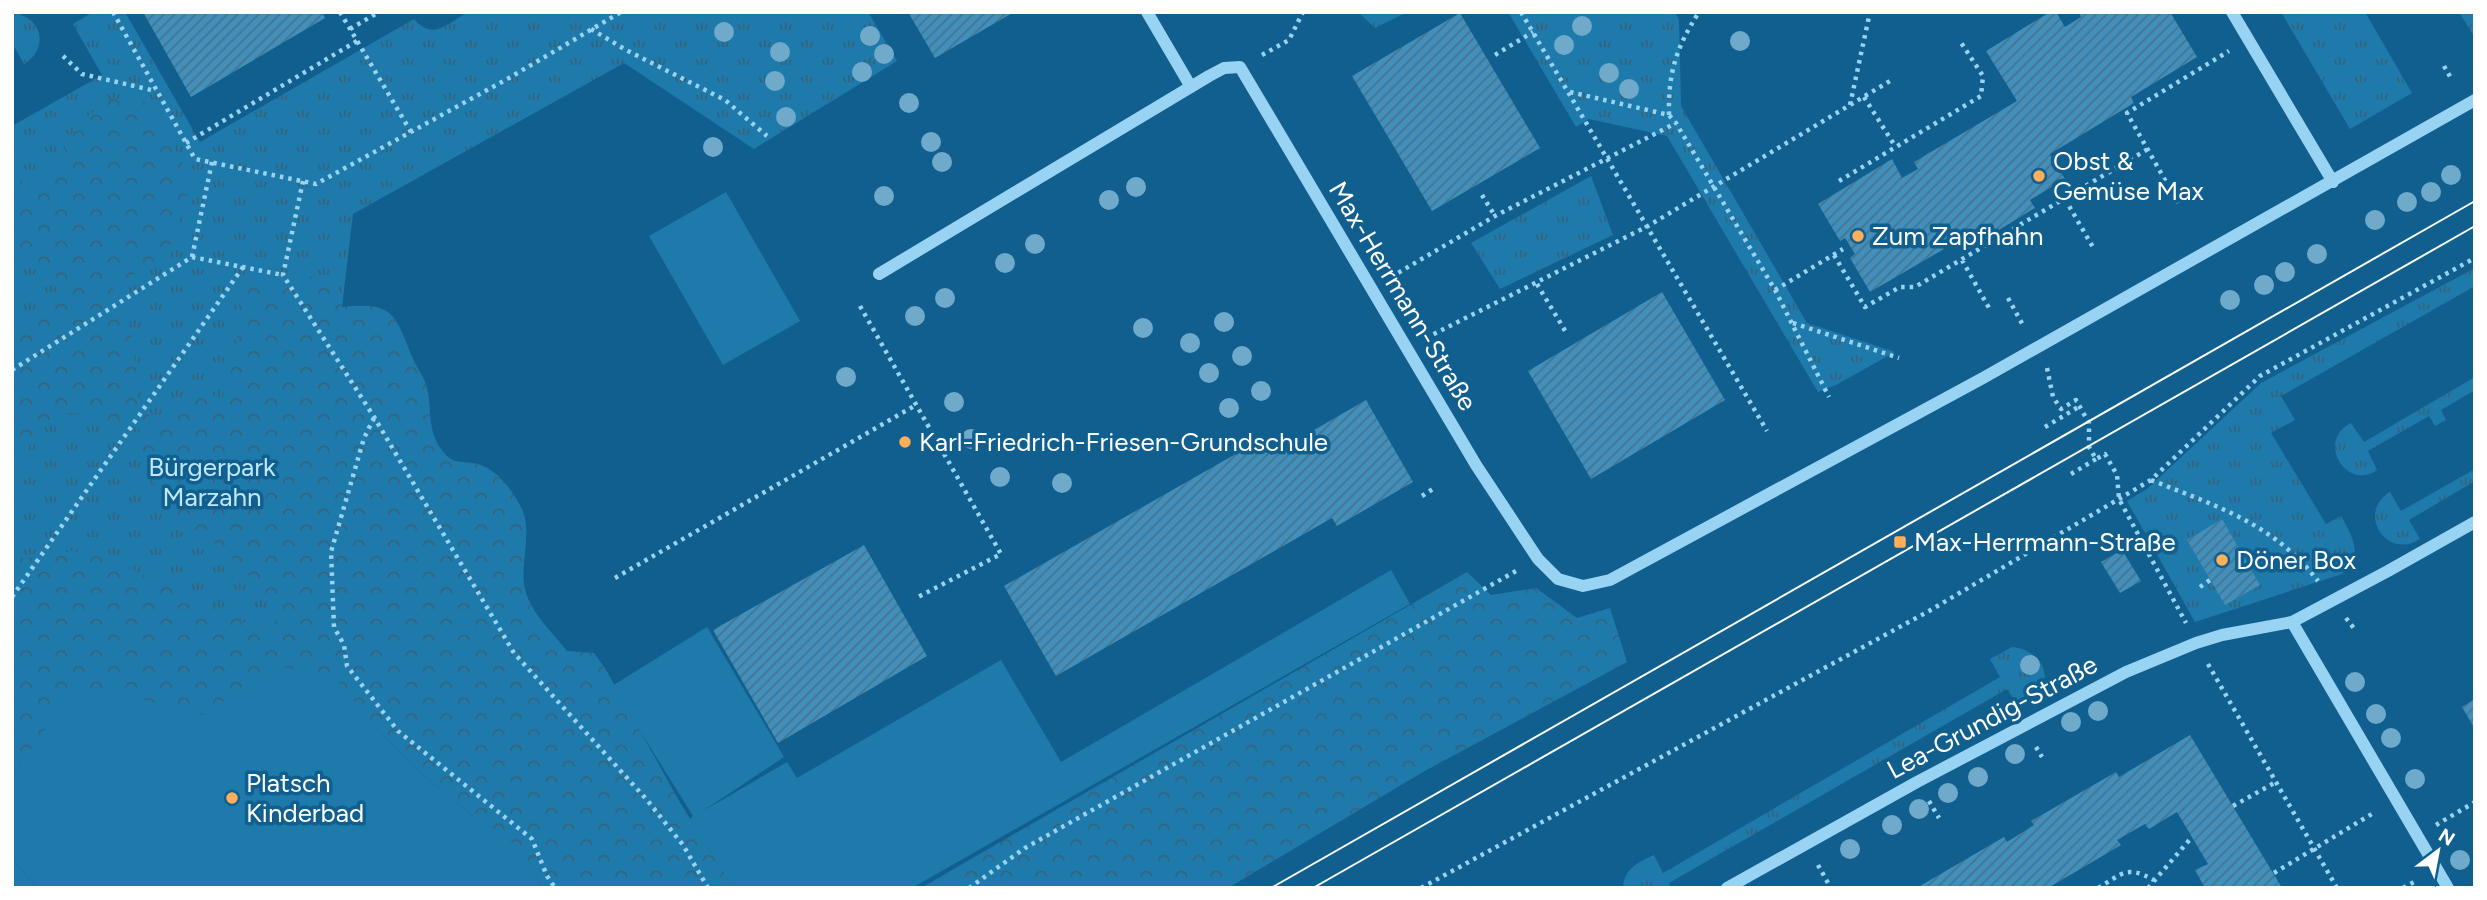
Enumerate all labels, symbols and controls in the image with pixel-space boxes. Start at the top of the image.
place label: Obst & Gemüse Max [2053,145,2205,207]
marker: Obst & Gemüse Max [2031,168,2047,184]
street label: Max-Herrmann-Straße [1322,176,1484,416]
place label: Zum Zapfhahn [1872,220,2043,252]
marker: Zum Zapfhahn [1850,228,1866,244]
place label: Karl-Friedrich-Friesen-Grundschule [919,426,1328,458]
marker: Karl-Friedrich-Friesen-Grundschule [897,434,913,450]
park label: Bürgerpark Marzahn [148,451,276,513]
place label: Max-Herrmann-Straße [1914,526,2176,558]
marker: Max-Herrmann-Straße [1892,534,1908,550]
place label: Döner Box [2236,544,2357,576]
marker: Döner Box [2214,552,2230,568]
street label: Lea-Grundig-Straße [1881,648,2103,786]
place label: Platsch Kinderbad [246,767,364,829]
marker: Platsch Kinderbad [224,790,240,806]
north arrow [2403,816,2473,886]
text: N [2434,823,2459,851]

